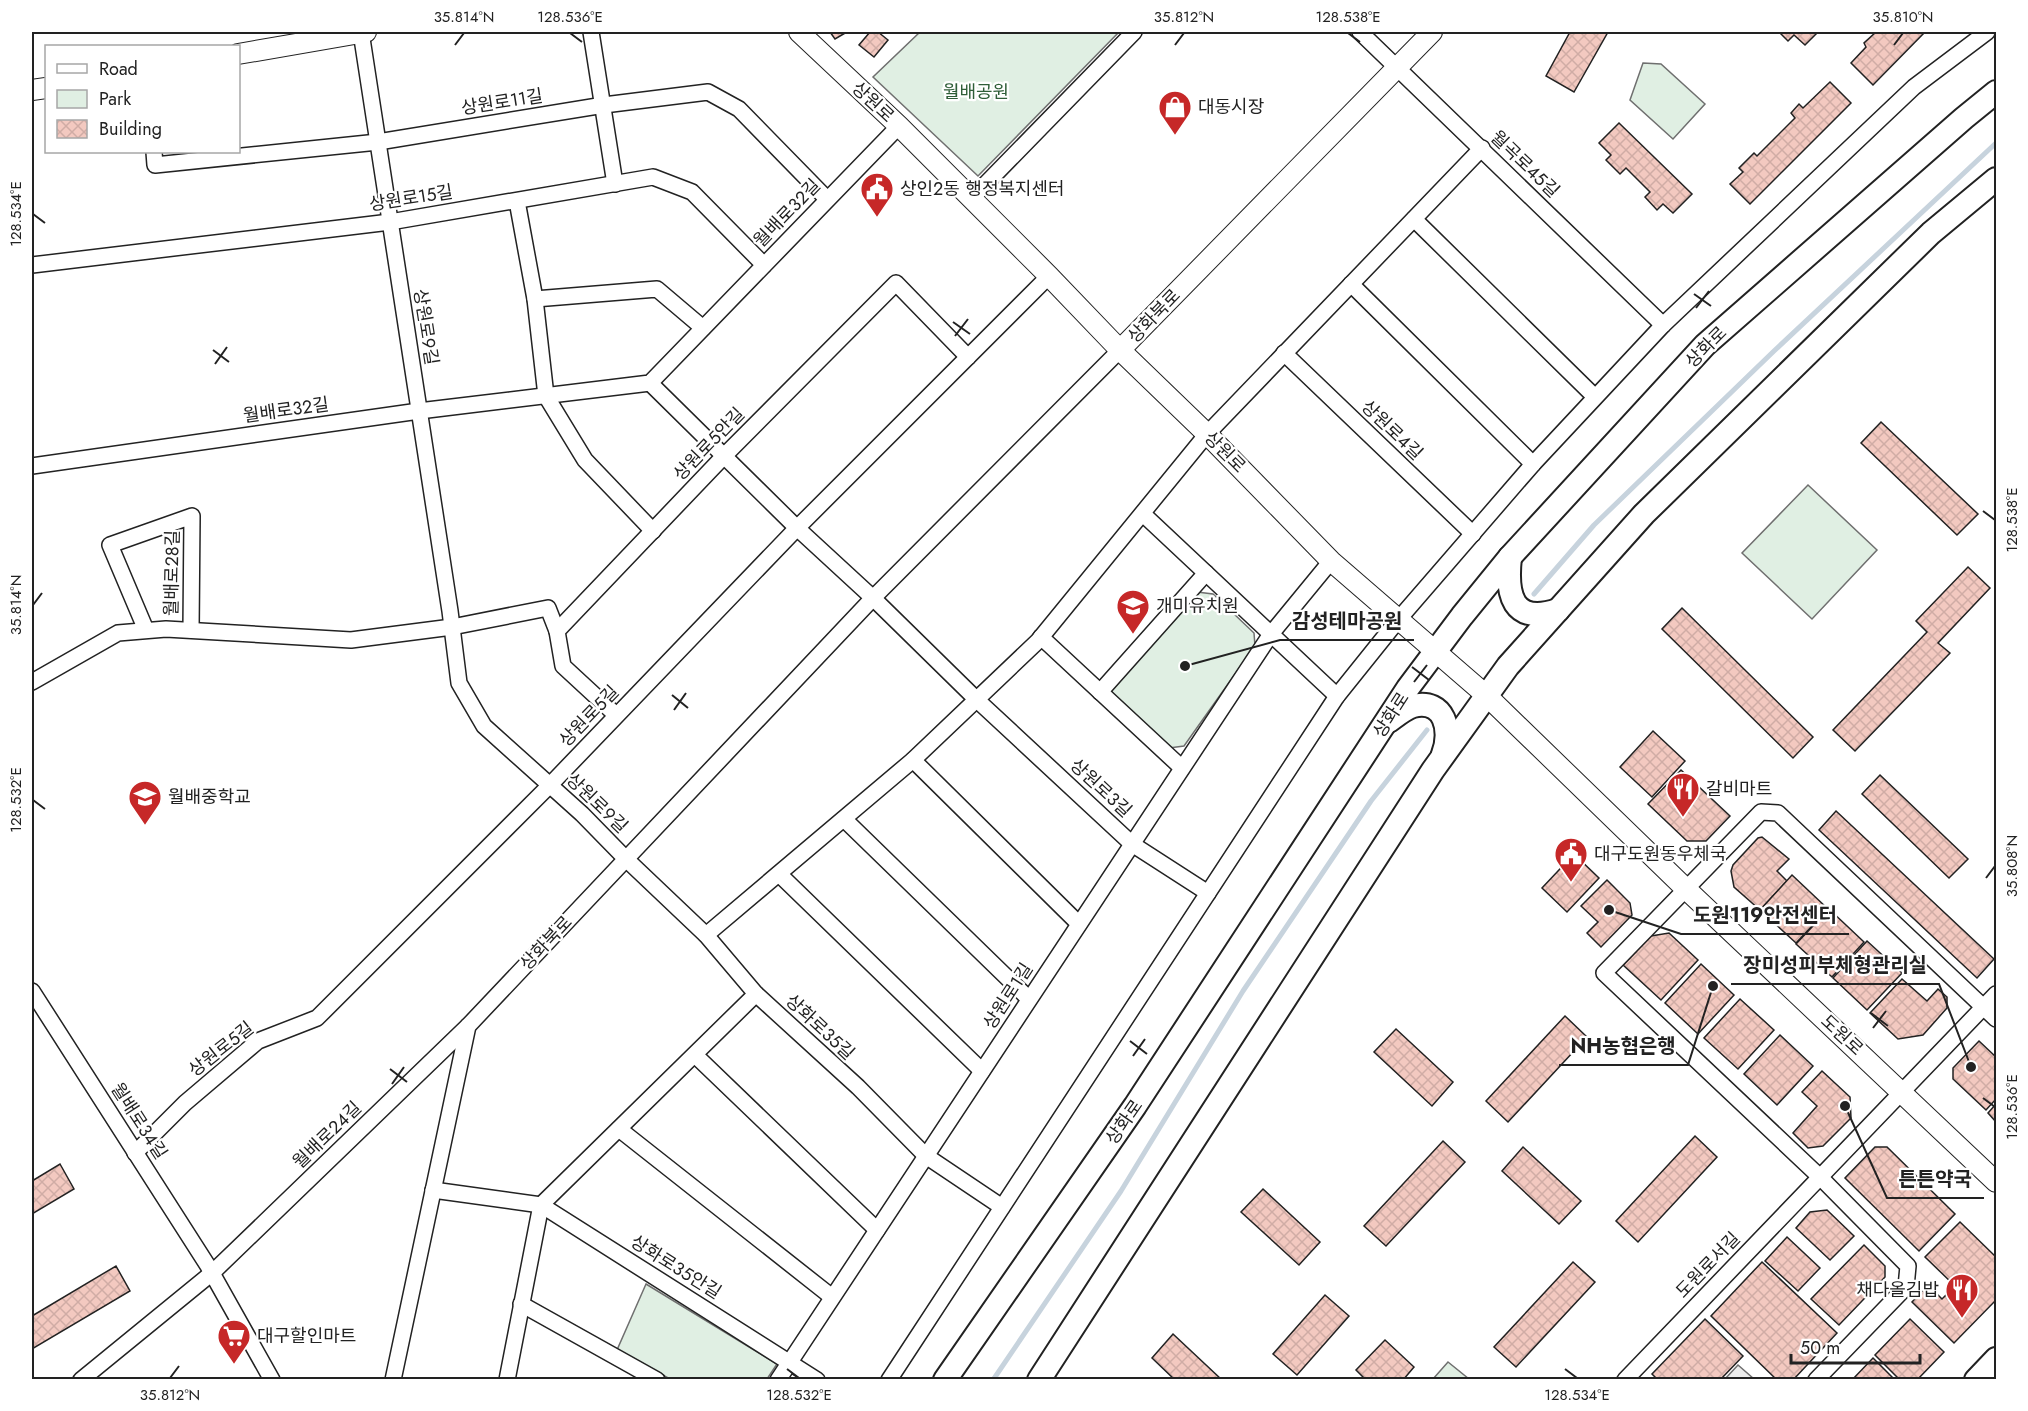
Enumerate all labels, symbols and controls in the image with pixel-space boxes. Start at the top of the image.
text: 35.814°N [434,6,494,28]
text: 128.536°E [537,6,603,28]
text: 35.812°N [1154,6,1214,28]
text: 128.538°E [1315,6,1381,28]
text: 35.810°N [1873,6,1933,28]
legend [45,45,240,153]
text: Road [99,56,138,82]
street label: 상원로 [846,76,900,128]
park label: 월배공원 [943,79,1009,105]
street label: 상원로11길 [459,83,545,121]
text: Park [99,86,131,112]
shop icon: 대동시장 [1157,89,1193,136]
place label: 대동시장 [1198,94,1264,120]
text: Building [99,116,162,142]
street label: 월곡로45길 [1485,124,1565,204]
public building icon: 상인2동 행정복지센터 [859,171,895,218]
street label: 월배로32길 [748,173,826,253]
place label: 상인2동 행정복지센터 [900,176,1065,202]
street label: 상원로15길 [367,179,455,217]
text: 128.534°E [5,181,27,247]
street label: 상화북로 [1122,283,1186,349]
street label: 상원로9길 [407,287,445,367]
street label: 상화로 [1679,320,1733,374]
street label: 월배로32길 [241,391,331,429]
street label: 상원로4길 [1355,394,1429,466]
street label: 상원로5안길 [667,402,751,486]
street label: 상원로 [1198,425,1252,479]
text: 128.538°E [2001,487,2023,553]
street label: 월배로28길 [158,530,186,616]
text: 35.814°N [5,575,27,635]
school or university icon: 개미유치원 [1115,588,1151,635]
place label: 개미유치원 [1156,593,1239,619]
callout: 감성테마공원 [1280,602,1414,640]
text: 감성테마공원 [1292,607,1402,636]
street label: 상원로5길 [553,679,625,753]
street label: 상화로 [1367,687,1415,743]
street label: 상원로3길 [1064,753,1138,823]
text: 128.532°E [5,767,27,833]
street label: 상원로9길 [560,767,634,839]
restaurant icon: 갈비마트 [1665,771,1701,818]
place label: 갈비마트 [1706,776,1772,802]
school or university icon: 월배중학교 [127,779,163,826]
place label: 월배중학교 [168,784,251,810]
text: 35.808°N [2001,835,2023,897]
public building icon: 대구도원동우체국 [1553,836,1589,883]
place label: 대구도원동우체국 [1594,841,1726,867]
callout: 도원119안전센터 [1681,896,1849,934]
text: 도원119안전센터 [1693,901,1837,930]
street label: 상화북로 [514,910,578,976]
callout: 장미성피부체형관리실 [1731,946,1939,984]
text: 장미성피부체형관리실 [1743,951,1927,980]
street label: 상원로1길 [977,958,1039,1034]
street label: 상화로35길 [780,988,860,1066]
street label: 도원로 [1815,1009,1869,1061]
street label: 상원로5길 [183,1015,259,1083]
callout: NH농협은행 [1559,1027,1688,1065]
text: NH농협은행 [1570,1032,1676,1061]
text: 128.536°E [2001,1074,2023,1140]
street label: 월배로34길 [105,1078,173,1164]
street label: 상화로 [1099,1094,1149,1150]
street label: 월배로24길 [287,1095,367,1175]
callout: 튼튼약국 [1887,1160,1984,1198]
text: 튼튼약국 [1898,1165,1972,1194]
street label: 도원로서길 [1670,1226,1746,1304]
street label: 상화로35안길 [626,1229,726,1305]
restaurant icon: 채다올김밥 [1944,1272,1980,1319]
place label: 채다올김밥 [1856,1277,1939,1303]
supermarket icon: 대구할인마트 [216,1318,252,1365]
place label: 대구할인마트 [257,1323,356,1349]
scale bar [1791,1327,1920,1365]
text: 50 m [1800,1335,1840,1361]
text: 35.812°N [140,1384,200,1406]
text: 128.532°E [766,1384,832,1406]
text: 128.534°E [1544,1384,1610,1406]

